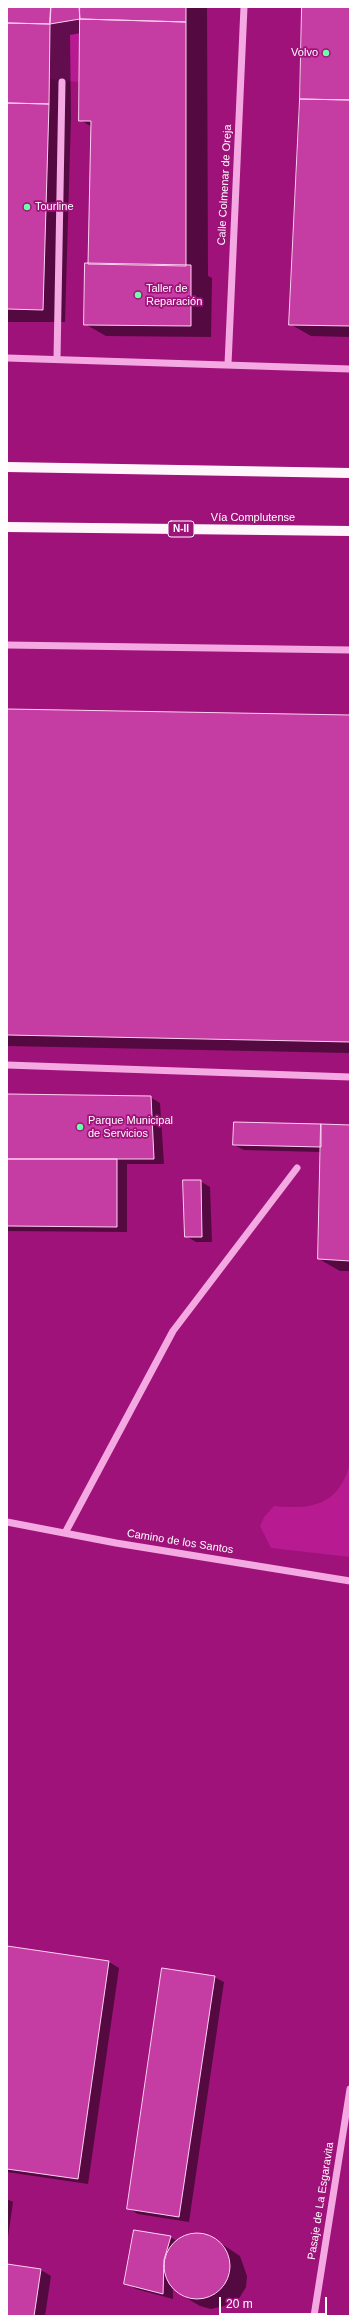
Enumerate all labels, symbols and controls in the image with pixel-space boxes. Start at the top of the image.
place label: Volvo [291,46,318,60]
marker: Volvo [321,48,331,58]
street label: Calle Colmenar de Oreja [215,124,235,246]
place label: Tourline [35,200,74,214]
marker: Tourline [22,202,32,212]
place label: Taller de Reparación [146,282,202,308]
marker: Taller de Reparación [133,290,143,300]
street label: Vía Complutense [211,511,295,525]
road number: N-II [168,521,194,537]
place label: Parque Municipal de Servicios [88,1114,173,1140]
marker: Parque Municipal de Servicios [75,1122,85,1132]
street label: Camino de los Santos [126,1527,234,1557]
street label: Pasaje de La Esgaravita [305,2141,337,2261]
scale bar [221,2289,329,2315]
text: 20 m [226,2297,253,2311]

